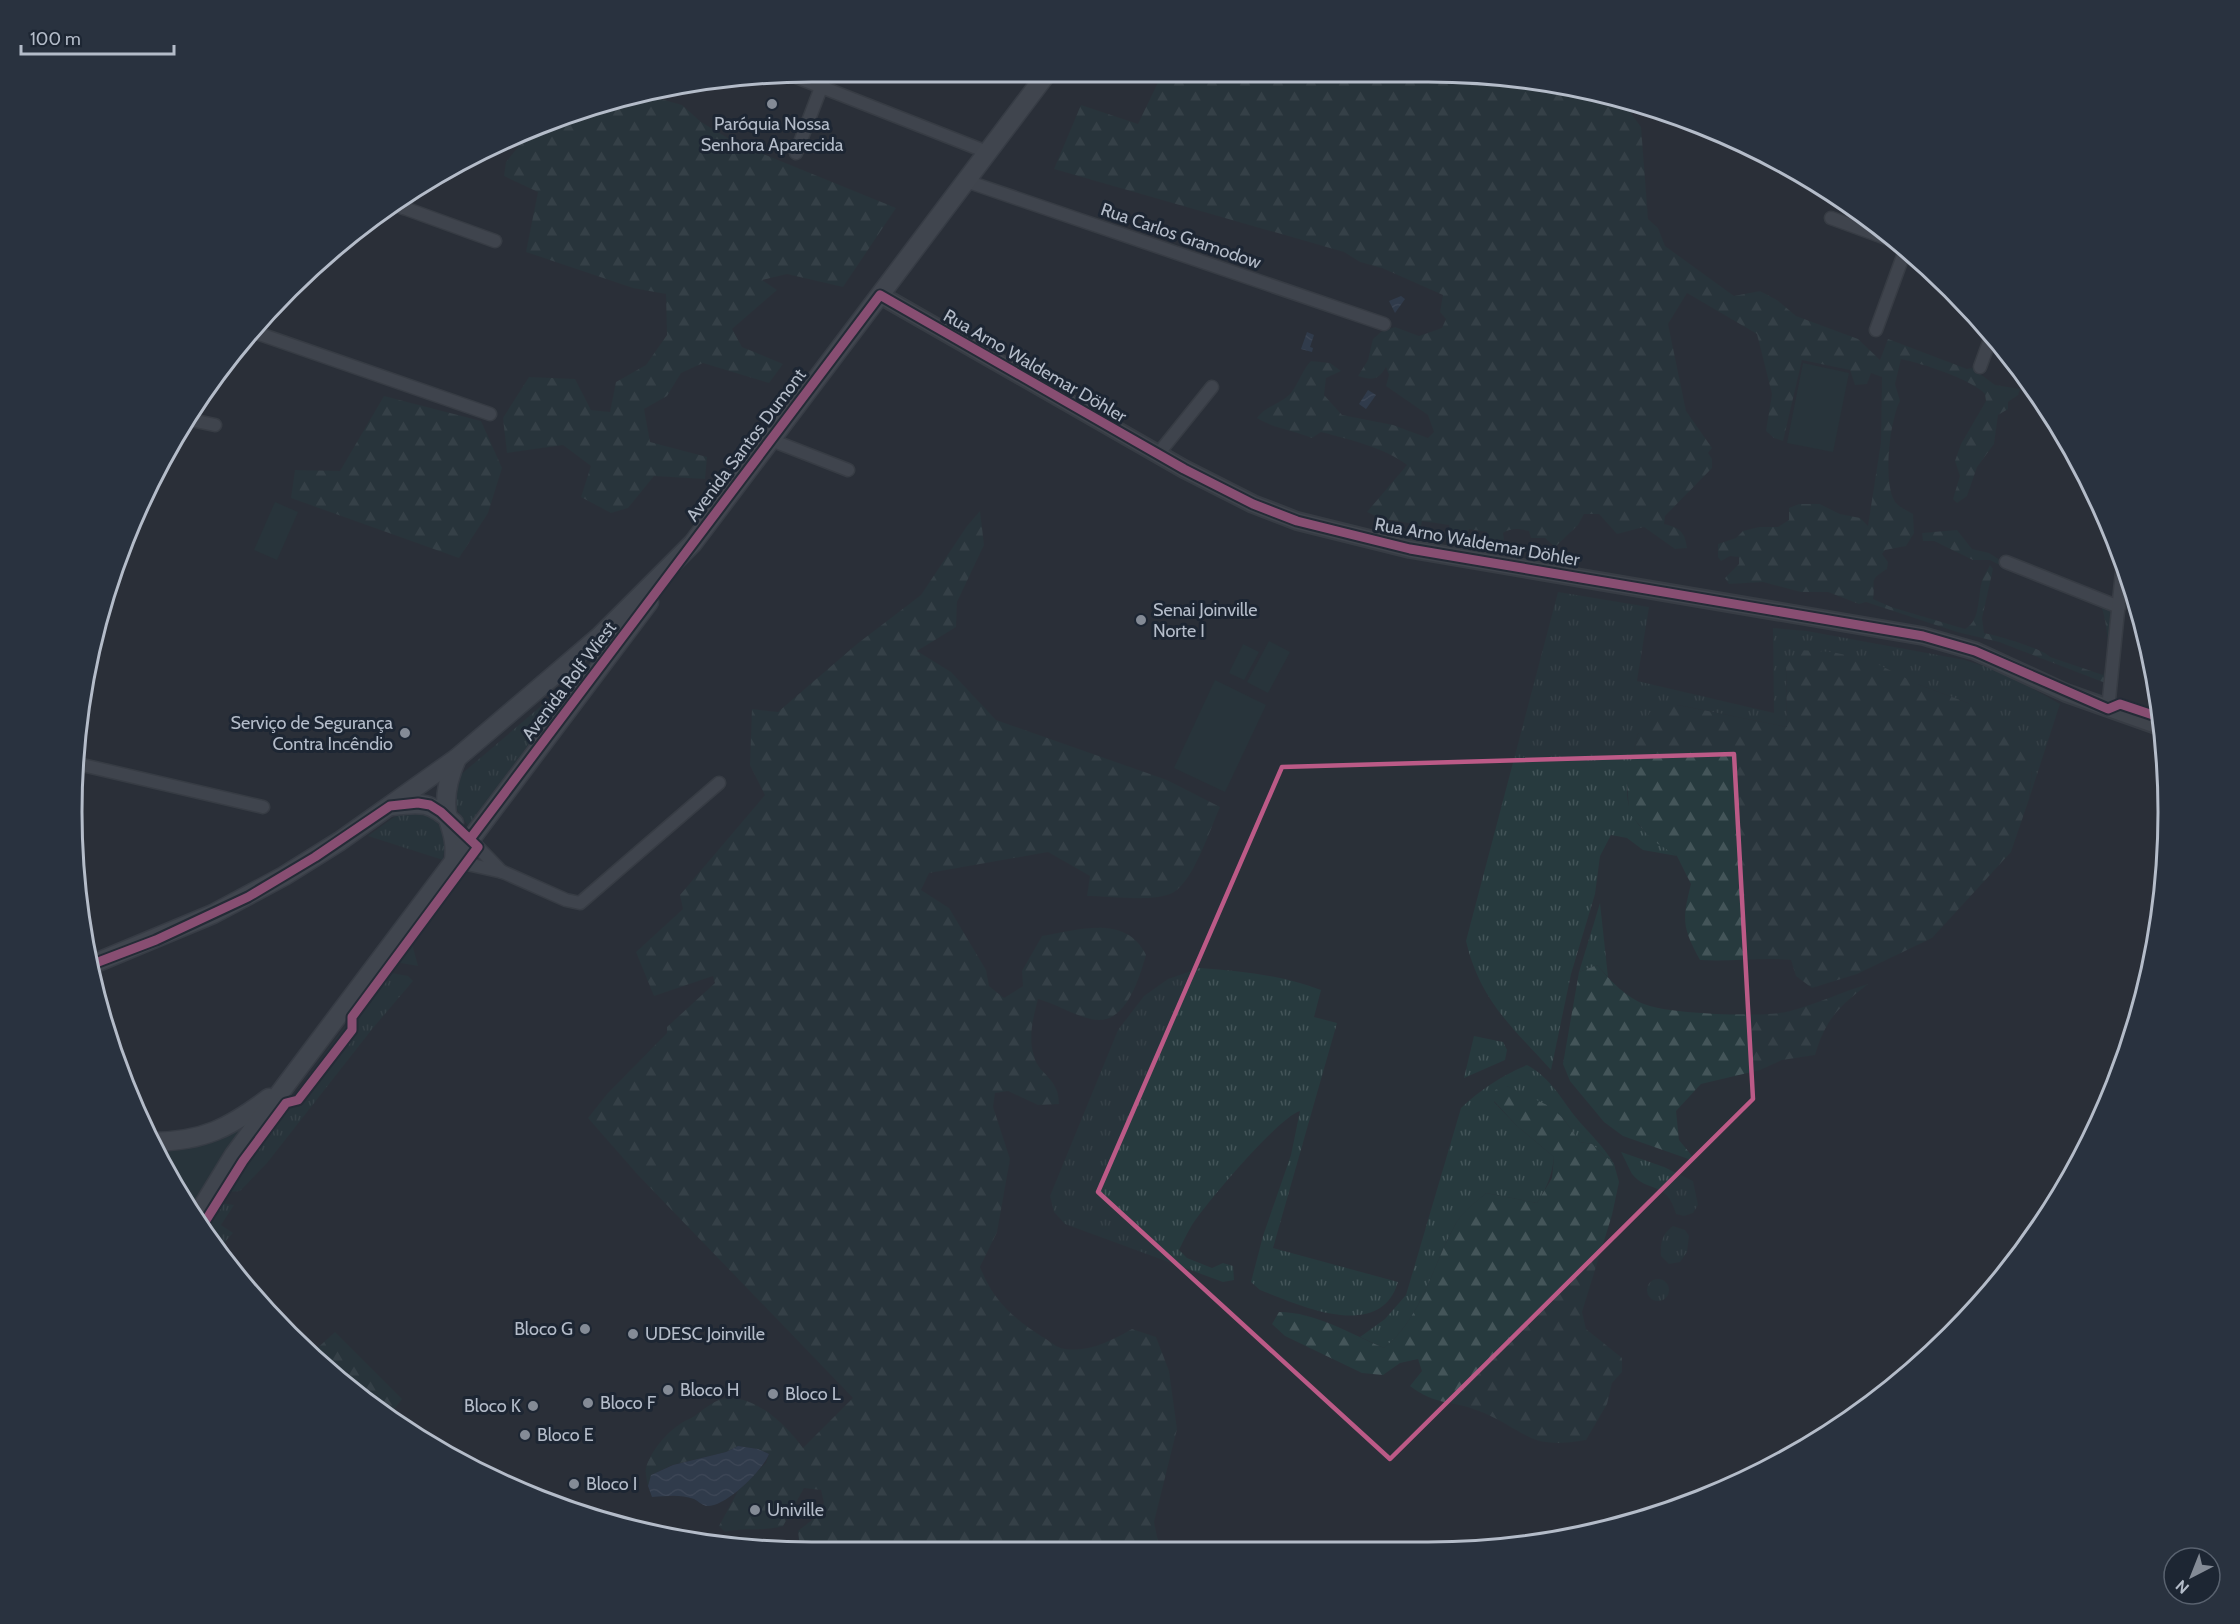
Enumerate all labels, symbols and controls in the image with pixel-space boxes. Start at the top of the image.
scale bar [21,18,174,56]
text: 100 m [30,28,81,50]
marker: Paróquia Nossa Senhora Aparecida [765,97,779,111]
place label: Paróquia Nossa Senhora Aparecida [701,113,844,156]
street label: Rua Carlos Gramodow [1098,198,1264,274]
street label: Rua Arno Waldemar Döhler [940,305,1131,428]
street label: Avenida Santos Dumont [681,364,811,526]
street label: Rua Arno Waldemar Döhler [1373,513,1581,571]
place label: Senai Joinville Norte I [1153,599,1257,642]
marker: Senai Joinville Norte I [1134,613,1148,627]
street label: Avenida Rolf Wiest [517,617,621,745]
place label: Serviço de Segurança Contra Incêndio [230,712,393,755]
marker: Serviço de Segurança Contra Incêndio [398,726,412,740]
place label: Bloco G [514,1318,573,1340]
marker: Bloco G [578,1322,592,1336]
place label: UDESC Joinville [645,1323,765,1345]
marker: UDESC Joinville [626,1327,640,1341]
place label: Bloco H [680,1379,739,1401]
marker: Bloco H [661,1383,675,1397]
place label: Bloco L [785,1383,841,1405]
marker: Bloco L [766,1387,780,1401]
place label: Bloco F [600,1392,657,1414]
place label: Bloco K [464,1395,522,1417]
marker: Bloco F [581,1396,595,1410]
marker: Bloco K [526,1399,540,1413]
place label: Bloco E [537,1424,594,1446]
marker: Bloco E [518,1428,532,1442]
place label: Bloco I [586,1473,637,1495]
marker: Bloco I [567,1477,581,1491]
place label: Univille [767,1499,824,1521]
marker: Univille [748,1503,762,1517]
north arrow [2162,1546,2222,1606]
text: N [2172,1576,2193,1598]

